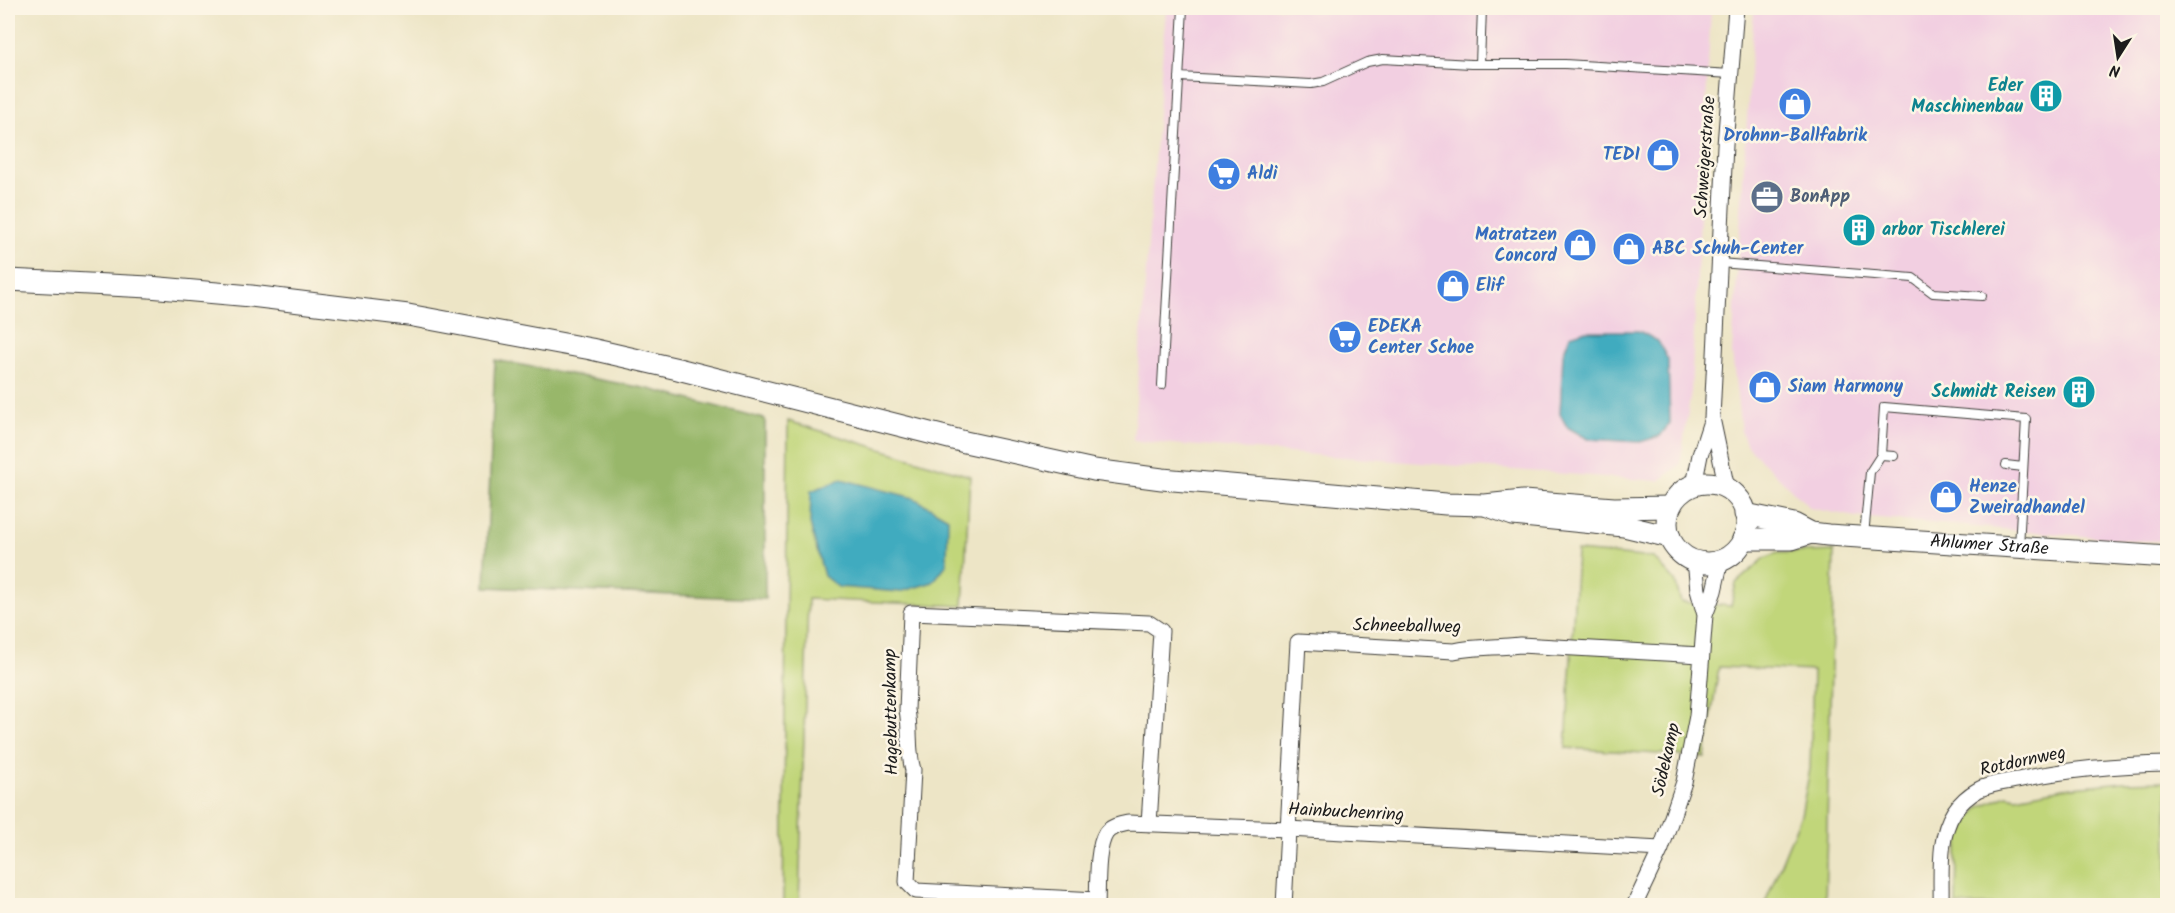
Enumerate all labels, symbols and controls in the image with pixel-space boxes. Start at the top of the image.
north arrow [2088,27,2148,87]
text: N [2108,57,2123,83]
place label: Eder Maschinenbau [1911,72,2024,122]
building icon: Eder Maschinenbau [2028,78,2064,114]
shop icon: Drohnn-Ballfabrik [1777,86,1813,122]
street label: Schweigerstraße [1687,95,1725,219]
place label: Drohnn-Ballfabrik [1723,122,1868,151]
shop icon: TEDI [1645,137,1681,173]
place label: TEDI [1603,141,1640,170]
supermarket icon: Aldi [1206,156,1242,192]
place label: Aldi [1247,160,1278,189]
office icon: BonApp [1749,179,1785,215]
place label: BonApp [1790,183,1850,212]
building icon: arbor Tischlerei [1841,212,1877,248]
place label: arbor Tischlerei [1882,216,2005,245]
place label: Matratzen Concord [1475,221,1557,271]
shop icon: Matratzen Concord [1562,227,1598,263]
shop icon: ABC Schuh-Center [1611,231,1647,267]
place label: ABC Schuh-Center [1652,235,1805,264]
shop icon: Elif [1435,268,1471,304]
place label: Elif [1476,272,1505,301]
place label: EDEKA Center Schoe [1368,313,1474,363]
supermarket icon: EDEKA Center Schoe [1327,319,1363,355]
shop icon: Siam Harmony [1747,369,1783,405]
place label: Siam Harmony [1788,373,1904,402]
building icon: Schmidt Reisen [2061,374,2097,410]
place label: Schmidt Reisen [1932,378,2056,407]
place label: Henze Zweiradhandel [1969,473,2085,523]
shop icon: Henze Zweiradhandel [1928,479,1964,515]
street label: Ahlumer Straße [1929,527,2050,564]
street label: Schneeballweg [1353,612,1461,642]
street label: Hagebuttenkamp [876,648,908,776]
street label: Södekamp [1644,720,1690,800]
street label: Rotdornweg [1977,739,2069,785]
street label: Hainbuchenring [1287,795,1405,831]

